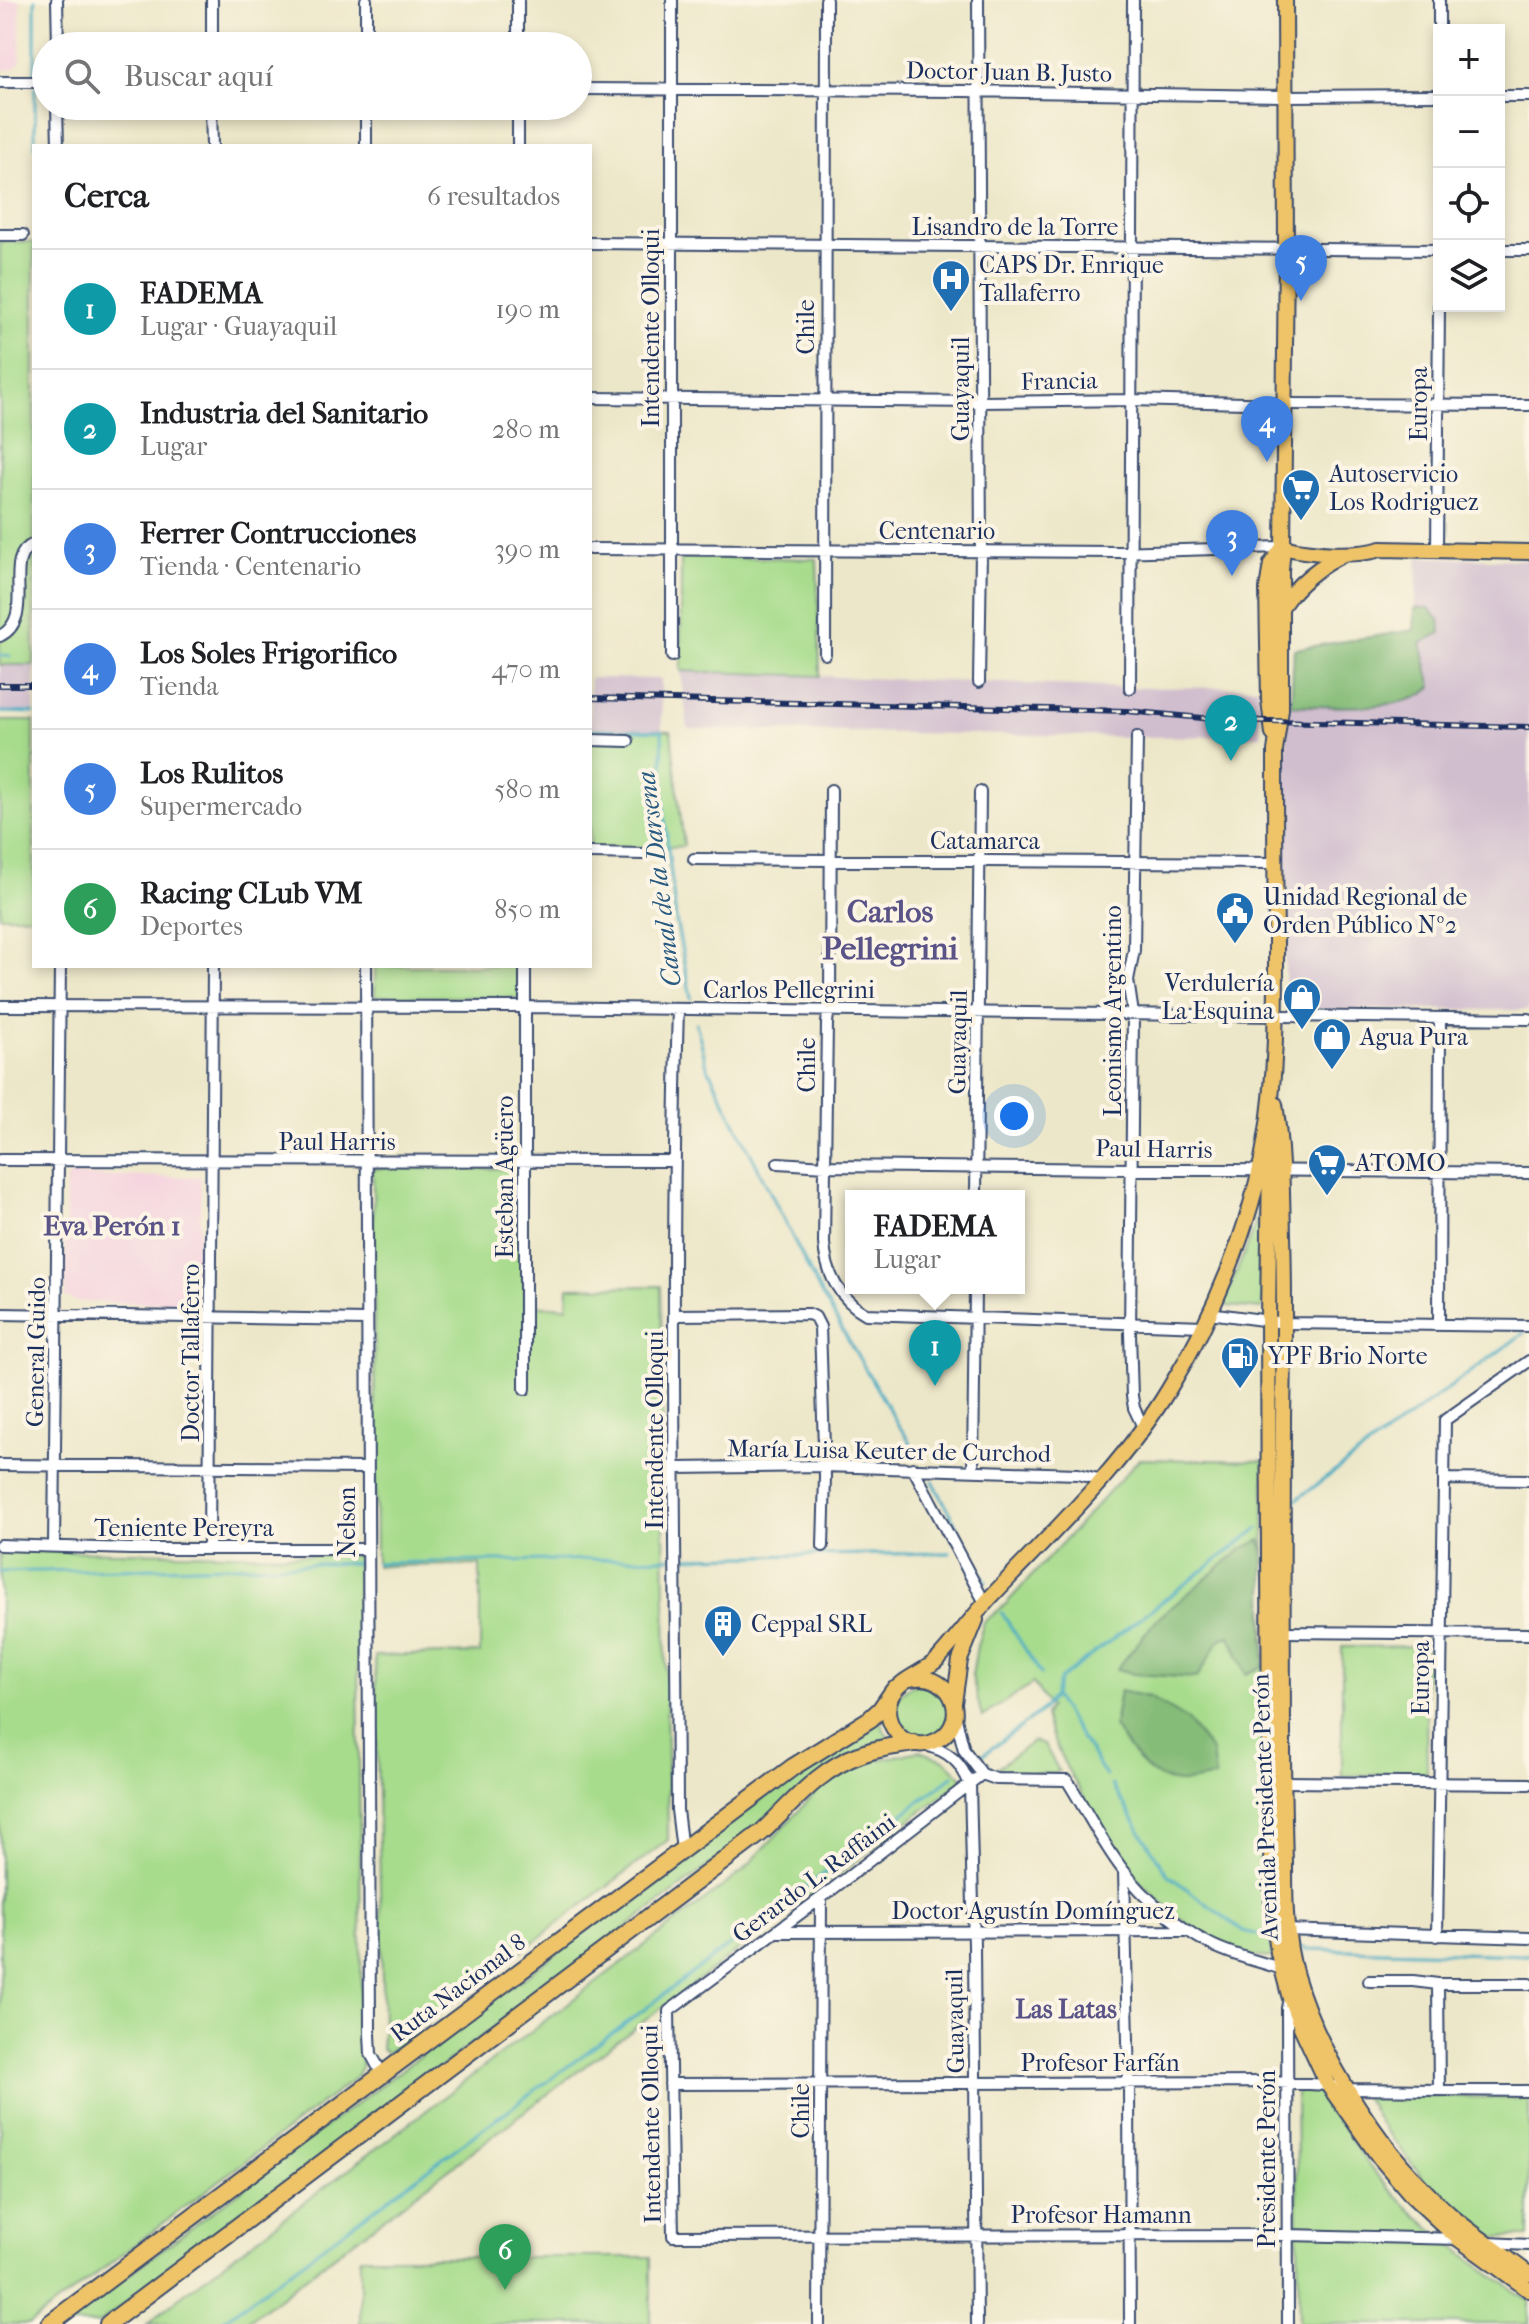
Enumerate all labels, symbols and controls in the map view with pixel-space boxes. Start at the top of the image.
map controls [1433,24,1505,312]
button: + [1433,24,1505,96]
search box [32,32,592,120]
icon: search [60,54,104,98]
street label: Doctor Juan B. Justo [906,56,1112,88]
text: Buscar aquí [124,59,273,94]
button: − [1433,96,1505,168]
button: locate [1433,168,1505,240]
text: Cerca [64,176,149,216]
text: 6 resultados [427,181,560,212]
street label: Lisandro de la Torre [912,213,1119,241]
street label: Intendente Olloqui [637,228,665,428]
pin: 5 [1275,235,1327,301]
button: layers [1433,240,1505,312]
place label: CAPS Dr. Enrique Tallaferro [979,251,1164,307]
hospital icon: CAPS Dr. Enrique Tallaferro [930,258,972,313]
text: FADEMA [140,276,263,311]
text: 1 [85,294,95,325]
text: 190 m [496,294,560,325]
street label: Chile [792,299,820,355]
text: Lugar · Guayaquil [140,311,337,342]
street label: Guayaquil [947,336,975,441]
street label: Francia [1020,366,1099,396]
street label: Europa [1405,366,1433,441]
text: Industria del Sanitario [140,396,428,431]
pin: 4 [1241,396,1293,462]
text: 2 [83,414,97,445]
text: 280 m [492,414,560,445]
text: Lugar [140,431,207,462]
place label: Autoservicio Los Rodriguez [1328,460,1479,516]
supermarket icon: Autoservicio Los Rodriguez [1280,467,1322,522]
pin: 3 [1206,510,1258,576]
text: Ferrer Contrucciones [140,516,416,551]
street label: Centenario [879,517,995,545]
text: 3 [85,534,95,565]
text: 390 m [494,534,560,565]
text: Tienda · Centenario [140,551,361,582]
text: Los Soles Frigorifico [140,636,397,671]
text: 4 [82,654,98,685]
text: 470 m [491,654,560,685]
text: Tienda [140,671,219,702]
pin: 2 [1205,695,1257,761]
text: Los Rulitos [140,756,283,791]
water label: Canal de la Darsena [630,769,688,989]
text: 5 [84,774,96,805]
text: 580 m [494,774,560,805]
text: Supermercado [140,791,302,822]
street label: Catamarca [930,827,1041,855]
text: Racing CLub VM [140,876,362,911]
place label: Unidad Regional de Orden Público Nº2 [1263,883,1468,939]
public building icon: Unidad Regional de Orden Público Nº2 [1214,890,1256,945]
district label: Carlos Pellegrini [822,893,959,967]
text: 6 [83,894,97,925]
text: 850 m [494,894,560,925]
street label: Leonismo Argentino [1099,905,1127,1117]
text: Deportes [140,911,243,942]
place label: Verdulería La Esquina [1162,969,1275,1025]
street label: Carlos Pellegrini [703,976,875,1004]
shop icon: Verdulería La Esquina [1281,976,1323,1031]
street label: Guayaquil [943,989,973,1095]
shop icon: Agua Pura [1311,1016,1353,1071]
place label: Agua Pura [1359,1023,1469,1051]
street label: Chile [793,1037,821,1093]
street label: Esteban Agüero [491,1095,519,1259]
your location [994,1096,1034,1136]
street label: Paul Harris [278,1128,396,1156]
street label: Paul Harris [1095,1134,1213,1164]
supermarket icon: ATOMO [1306,1142,1348,1197]
place label: ATOMO [1354,1149,1446,1177]
popup [845,1190,1025,1294]
district label: Eva Perón 1 [43,1209,181,1242]
text: FADEMA [874,1209,996,1244]
text: Lugar [874,1244,941,1275]
street label: Doctor Tallaferro [177,1264,205,1442]
street label: General Guido [21,1277,51,1427]
pin: 1 [909,1320,961,1386]
street label: Intendente Olloqui [641,1330,669,1530]
fuel station icon: YPF Brio Norte [1219,1335,1261,1390]
place label: YPF Brio Norte [1267,1342,1428,1370]
street label: María Luisa Keuter de Curchod [727,1434,1052,1468]
street label: Nelson [333,1486,361,1557]
street label: Teniente Pereyra [94,1514,275,1542]
building icon: Ceppal SRL [702,1603,744,1658]
place label: Ceppal SRL [751,1610,873,1638]
street label: Europa [1407,1640,1435,1715]
street label: Avenida Presidente Perón [1246,1673,1284,1942]
street label: Gerardo L. Raffaini [727,1808,901,1948]
street label: Doctor Agustín Domínguez [891,1897,1175,1925]
street label: Ruta Nacional 8 [385,1928,531,2048]
street label: Guayaquil [940,1968,970,2074]
district label: Las Latas [1015,1994,1117,2025]
street label: Intendente Olloqui [635,2024,667,2224]
street label: Profesor Farfán [1020,2049,1180,2077]
street label: Presidente Perón [1253,2070,1281,2248]
street label: Chile [787,2083,815,2139]
street label: Profesor Hamann [1010,2201,1192,2229]
pin: 6 [479,2224,531,2290]

